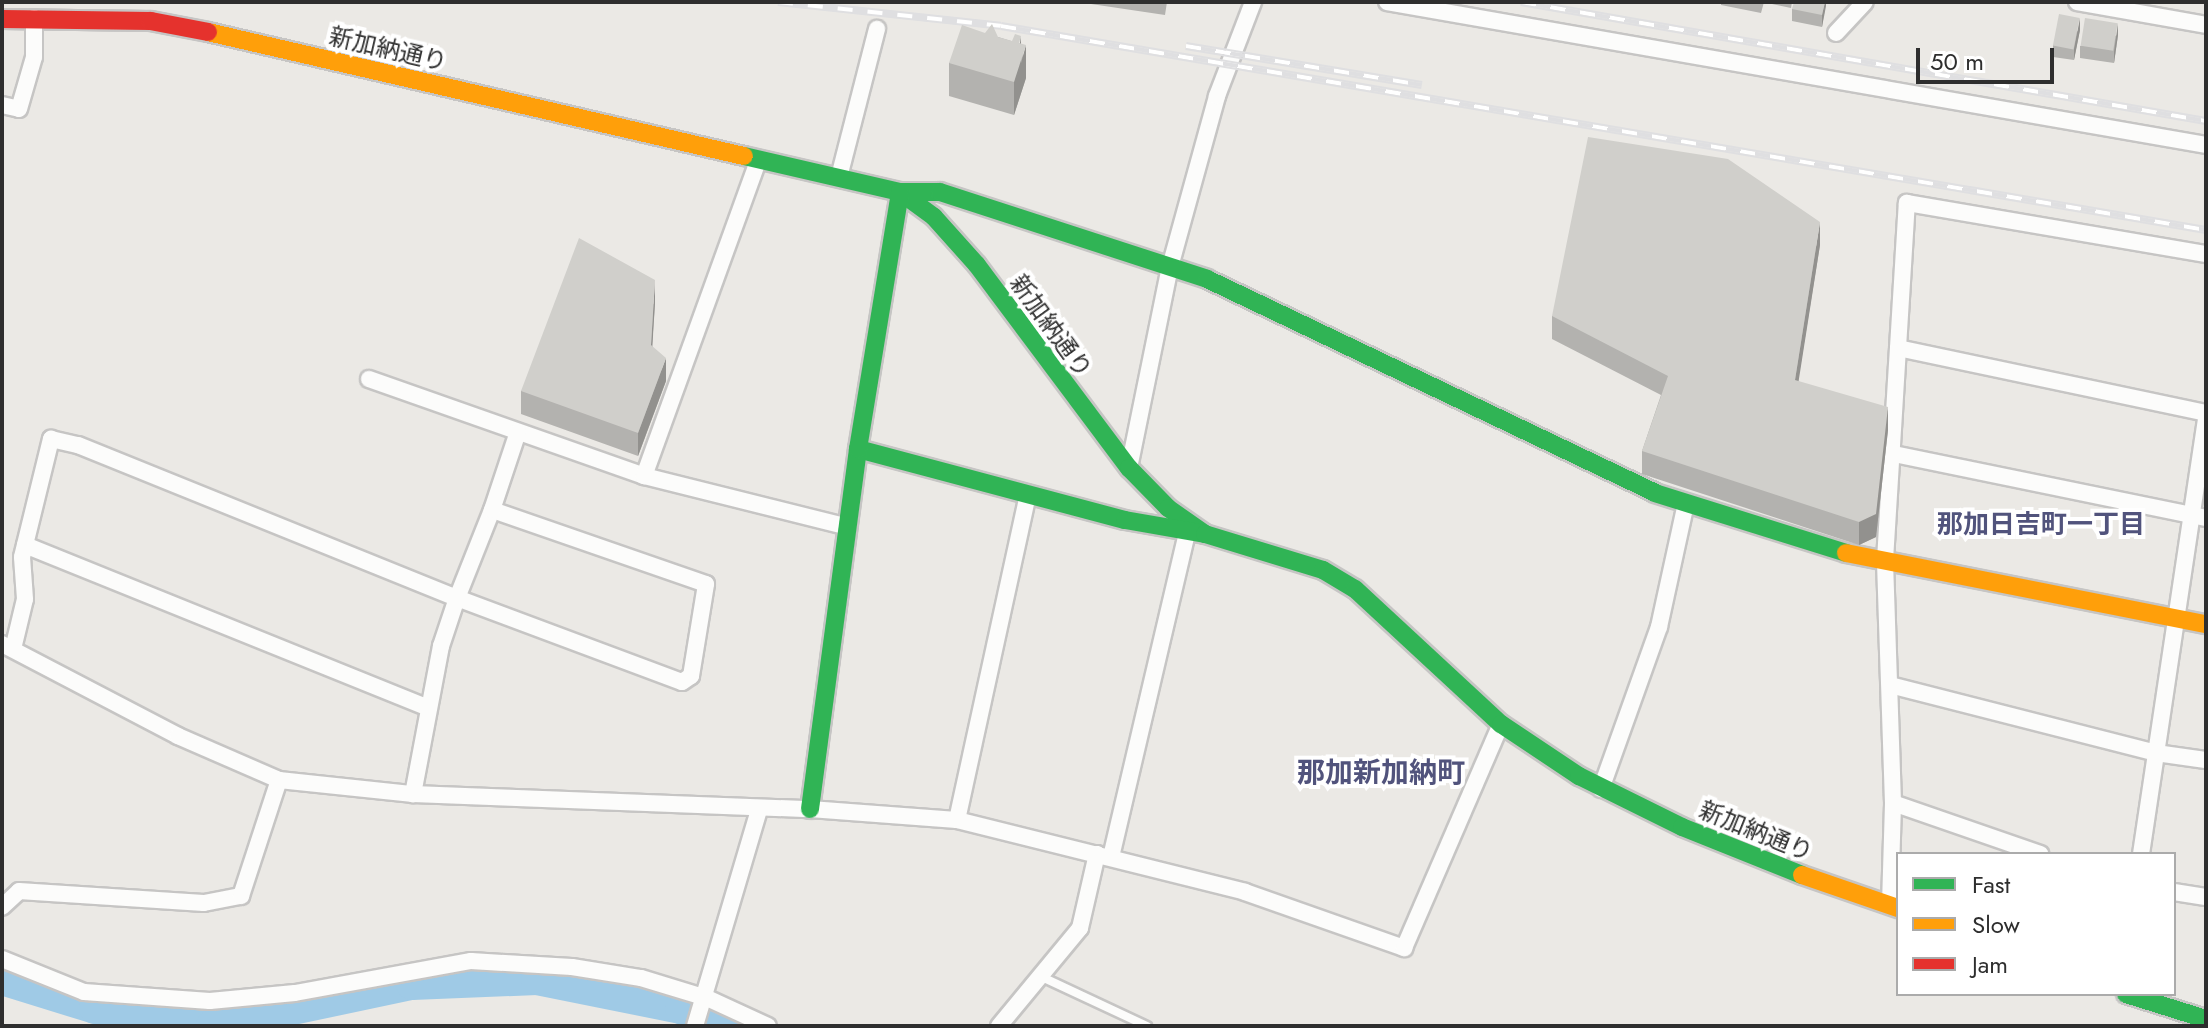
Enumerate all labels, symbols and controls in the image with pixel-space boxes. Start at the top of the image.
street label: 新加納通り [326,21,450,77]
scale bar [1920,32,2058,82]
text: 50 m [1930,44,1984,79]
street label: 新加納通り [1004,269,1098,383]
district label: 那加日吉町一丁目 [1937,509,2145,541]
district label: 那加新加納町 [1297,756,1465,790]
street label: 新加納通り [1695,795,1817,867]
legend [1896,852,2176,996]
text: Fast [1972,867,2010,902]
text: Slow [1972,907,2020,942]
text: Jam [1972,947,2008,982]

